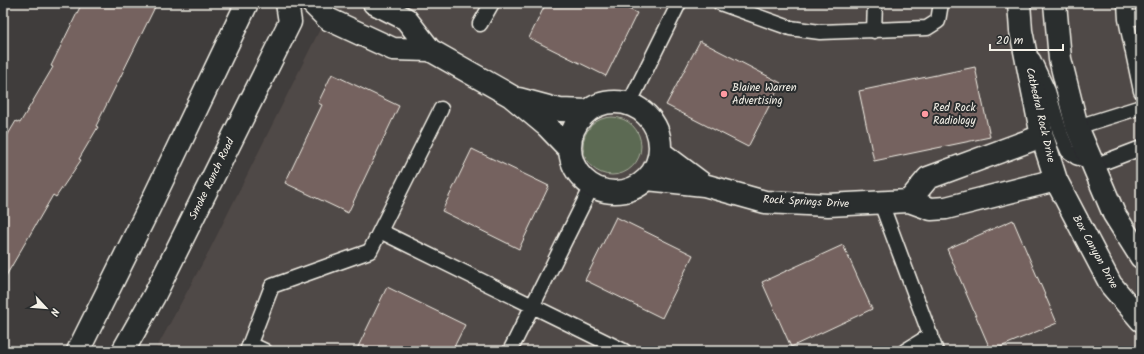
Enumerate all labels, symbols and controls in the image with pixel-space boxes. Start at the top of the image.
scale bar [990,26,1063,52]
text: 20 m [996,31,1024,50]
street label: Cathedral Rock Drive [1020,66,1060,164]
place label: Blaine Warren Advertising [732,79,797,110]
marker: Blaine Warren Advertising [719,89,729,99]
place label: Red Rock Radiology [933,99,977,130]
marker: Red Rock Radiology [920,109,930,119]
street label: Smoke Ranch Road [184,135,240,223]
street label: Rock Springs Drive [762,191,850,213]
street label: Box Canyon Drive [1067,212,1123,292]
north arrow [26,288,66,328]
text: N [44,305,64,319]

